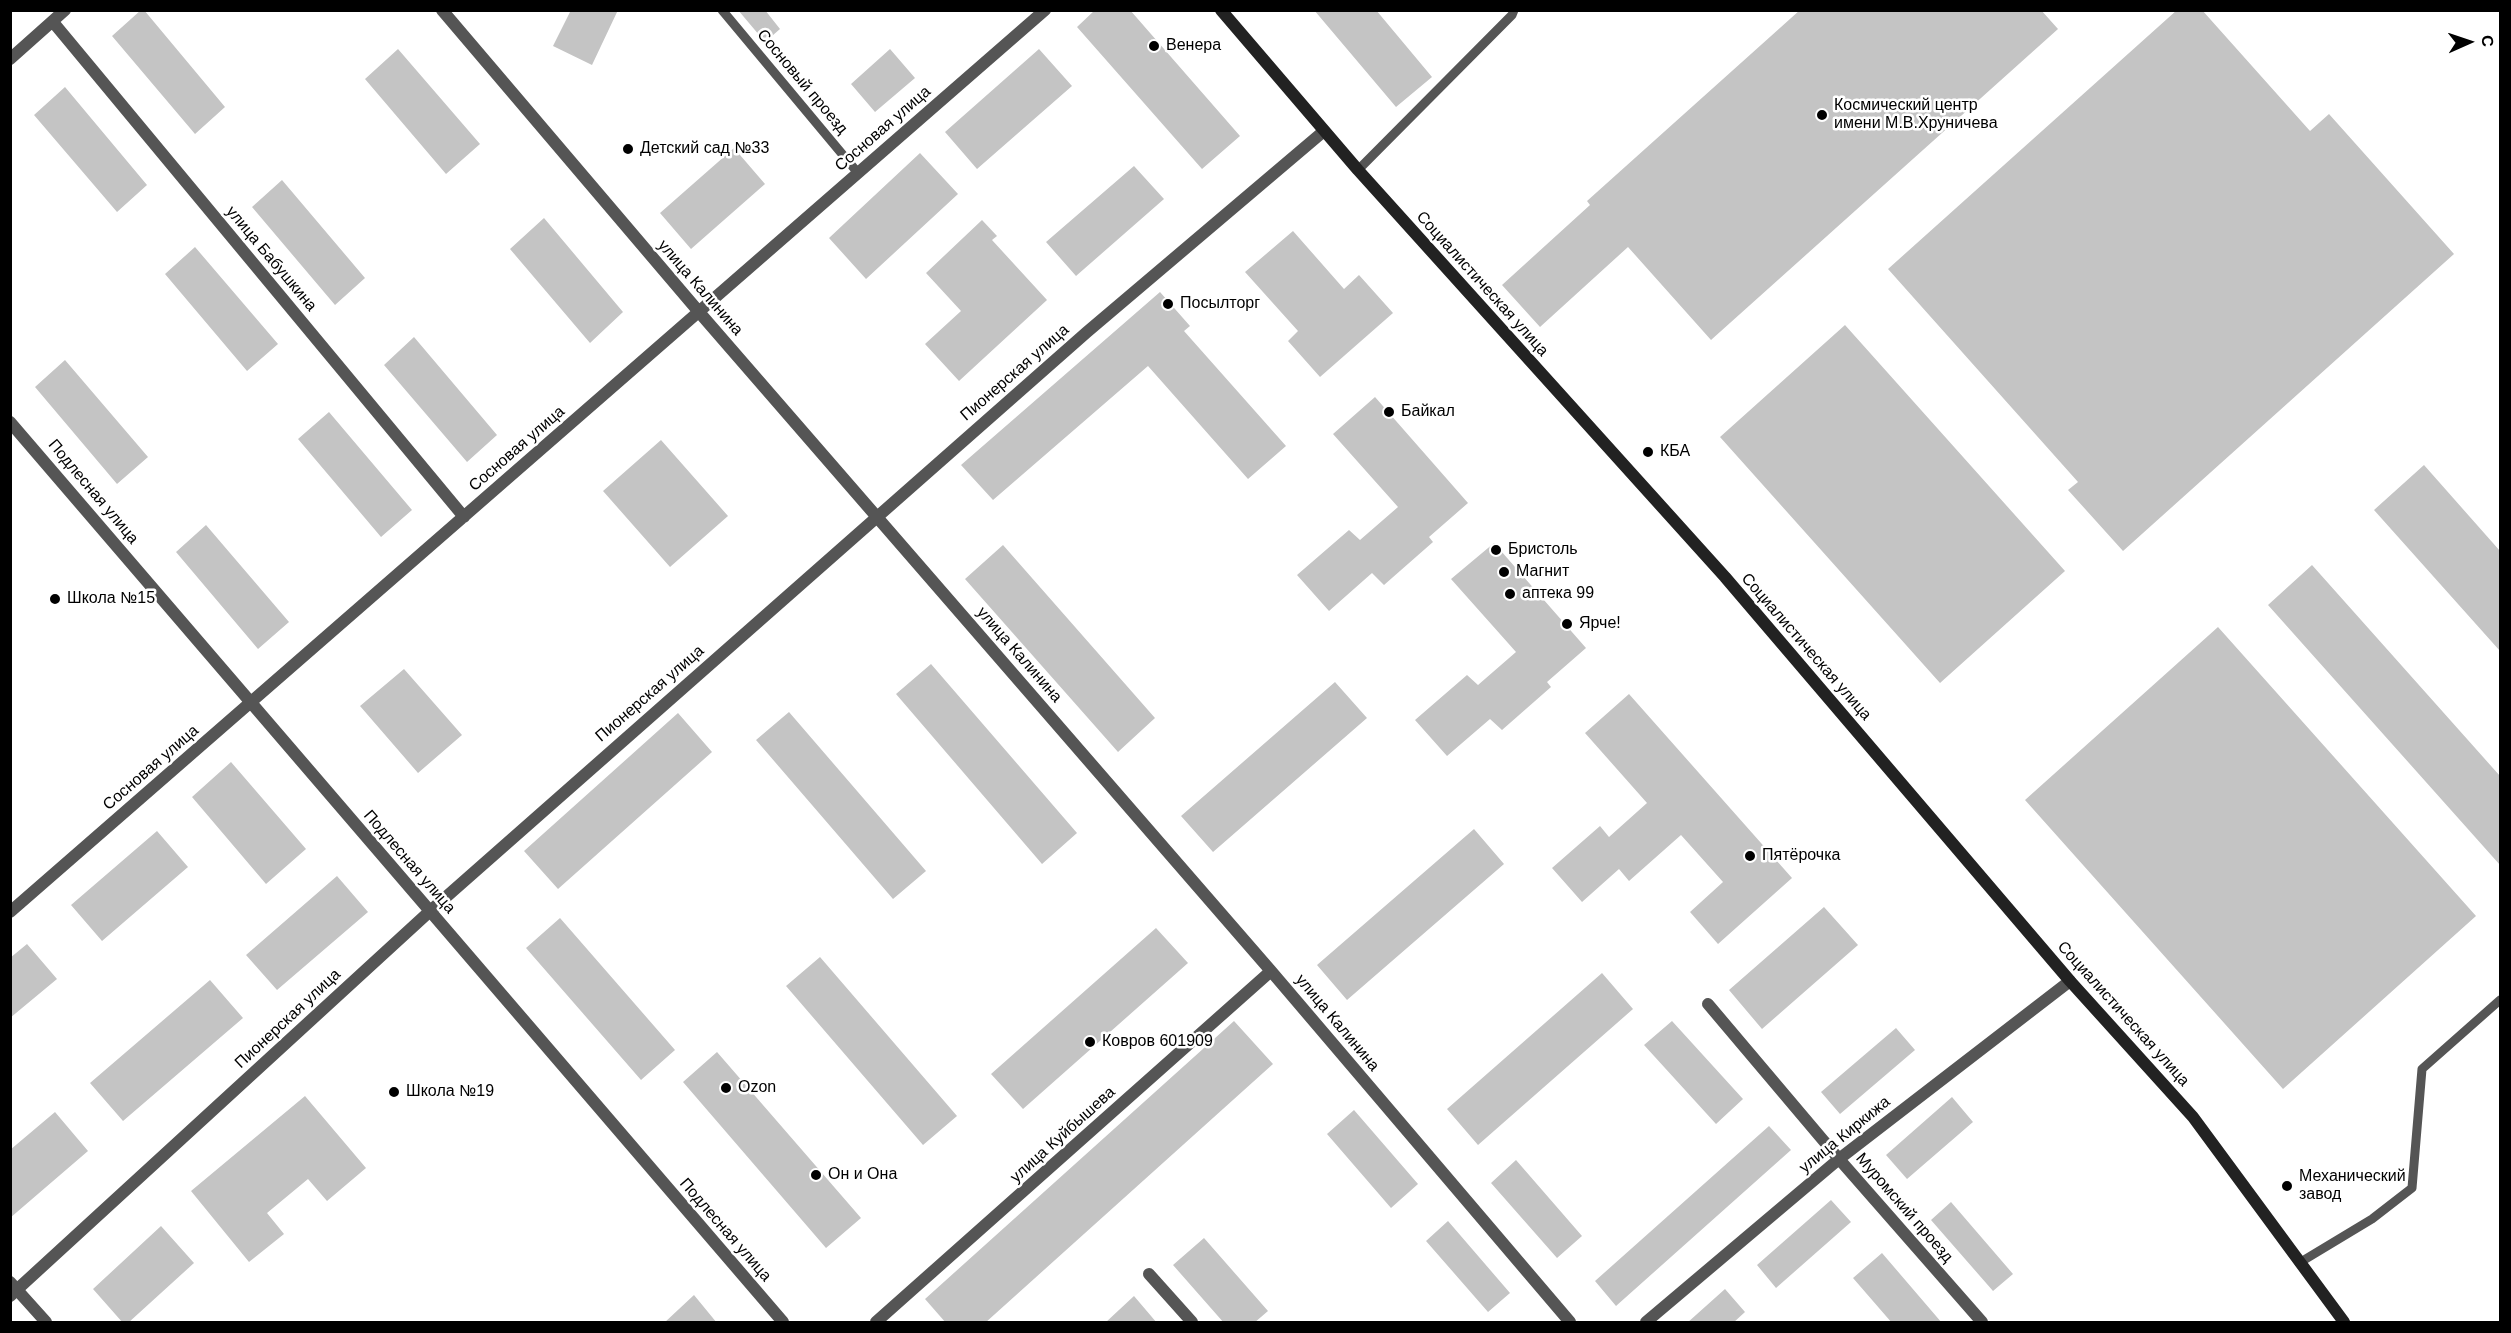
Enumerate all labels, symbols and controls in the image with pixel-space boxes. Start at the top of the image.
north arrow [2439,12,2499,72]
street label: Сосновый проезд [753,26,851,138]
text: С [2479,35,2496,47]
place label: Венера [1166,36,1221,56]
marker: Венера [1147,39,1161,53]
street label: Сосновая улица [831,82,935,176]
place label: Космический центр имени М.В.Хруничева [1834,96,1998,134]
marker: Космический центр имени М.В.Хруничева [1815,108,1829,122]
place label: Детский сад №33 [640,139,769,159]
marker: Детский сад №33 [621,142,635,156]
street label: улица Бабушкина [221,203,321,315]
street label: Социалистическая улица [1412,208,1552,360]
street label: улица Калинина [653,236,747,340]
place label: Посылторг [1180,294,1260,314]
marker: Посылторг [1161,297,1175,311]
street label: Пионерская улица [957,321,1073,425]
street label: Сосновая улица [465,402,569,496]
place label: Байкал [1401,402,1455,422]
marker: Байкал [1382,405,1396,419]
street label: Подлесная улица [44,436,142,548]
place label: КБА [1660,442,1690,462]
marker: КБА [1641,445,1655,459]
place label: Бристоль [1508,540,1578,560]
marker: Бристоль [1489,543,1503,557]
place label: Магнит [1516,562,1569,582]
marker: Магнит [1497,565,1511,579]
street label: Социалистическая улица [1737,570,1875,724]
place label: аптека 99 [1522,584,1594,604]
marker: аптека 99 [1503,587,1517,601]
place label: Школа №15 [67,589,155,609]
marker: Школа №15 [48,592,62,606]
street label: улица Калинина [972,603,1066,707]
place label: Ярче! [1579,614,1621,634]
marker: Ярче! [1560,617,1574,631]
street label: Пионерская улица [592,642,708,746]
street label: Сосновая улица [99,721,203,815]
street label: Подлесная улица [359,806,459,918]
place label: Пятёрочка [1762,846,1840,866]
marker: Пятёрочка [1743,849,1757,863]
street label: Социалистическая улица [2053,938,2193,1090]
street label: Пионерская улица [231,965,345,1073]
street label: улица Калинина [1291,971,1383,1075]
place label: Ковров 601909 [1102,1032,1213,1052]
marker: Ковров 601909 [1083,1035,1097,1049]
place label: Ozon [738,1078,776,1098]
marker: Ozon [719,1081,733,1095]
place label: Школа №19 [406,1082,494,1102]
street label: улица Куйбышева [1007,1083,1119,1187]
marker: Школа №19 [387,1085,401,1099]
street label: улица Киркижа [1796,1093,1894,1177]
street label: Муромский проезд [1851,1149,1957,1267]
place label: Он и Она [828,1165,897,1185]
place label: Механический завод [2299,1167,2406,1205]
marker: Он и Она [809,1168,823,1182]
street label: Подлесная улица [675,1174,775,1286]
marker: Механический завод [2280,1179,2294,1193]

